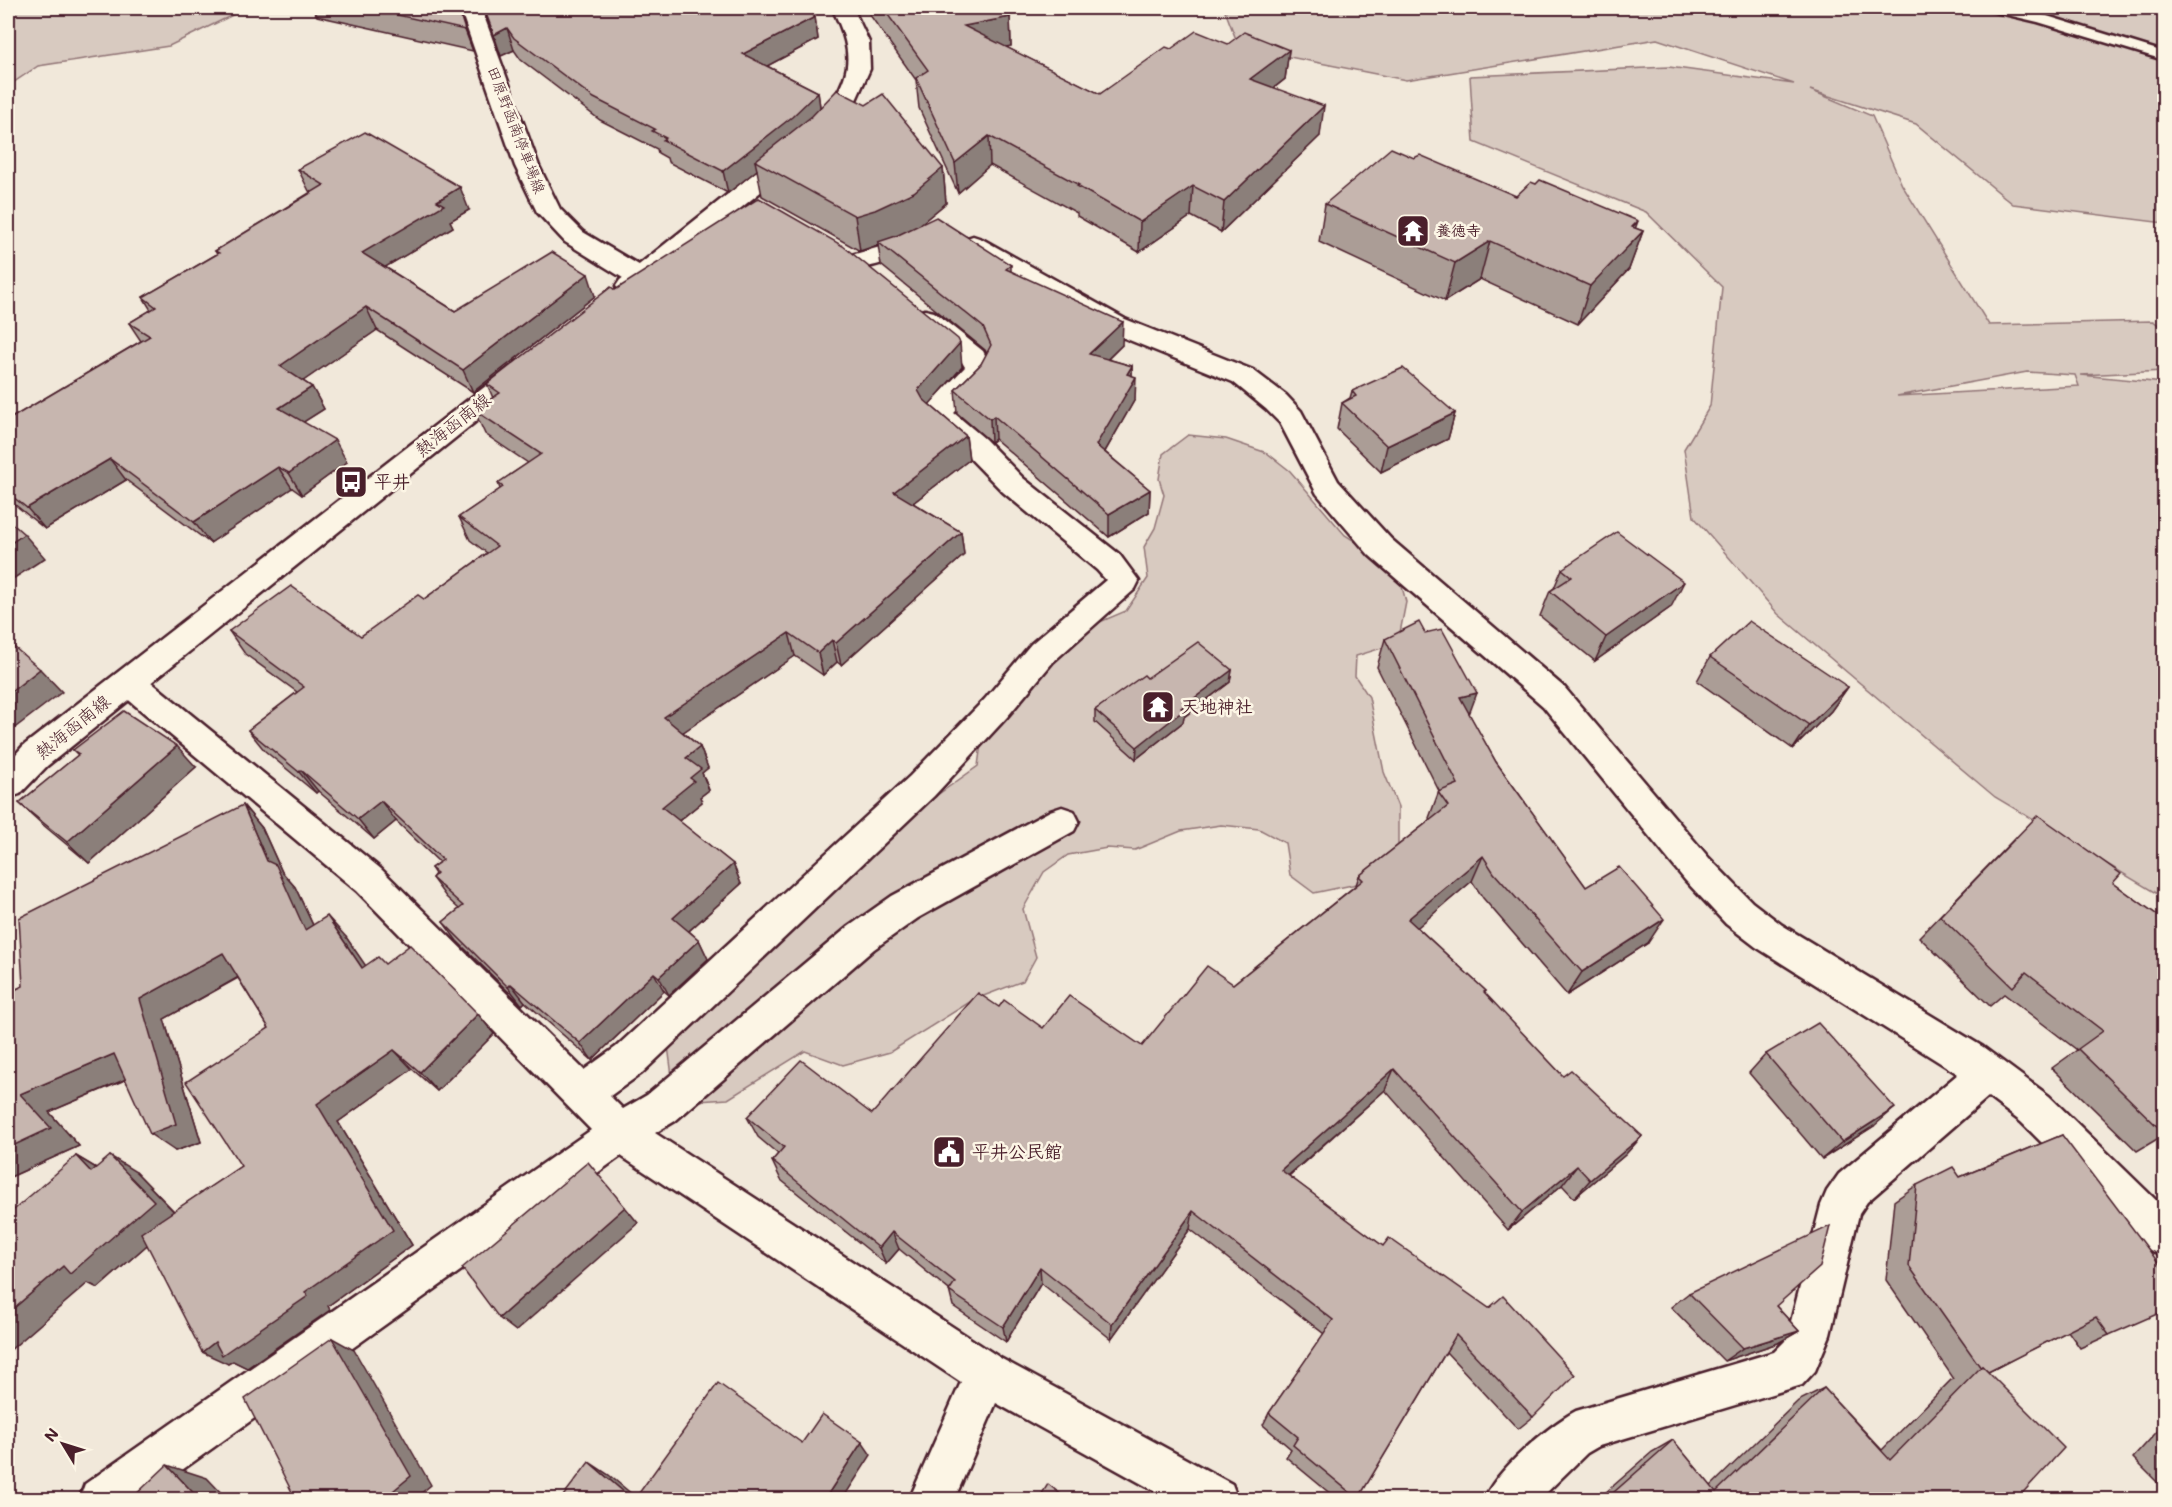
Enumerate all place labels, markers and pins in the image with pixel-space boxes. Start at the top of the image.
temple icon: 養徳寺 [1395,213,1431,249]
place label: 養徳寺 [1436,220,1481,240]
bus stop icon: 平井 [333,464,369,500]
place label: 平井 [374,469,410,493]
temple icon: 天地神社 [1140,689,1176,725]
place label: 天地神社 [1181,694,1253,718]
public building icon: 平井公民館 [931,1134,967,1170]
place label: 平井公民館 [972,1139,1062,1163]

